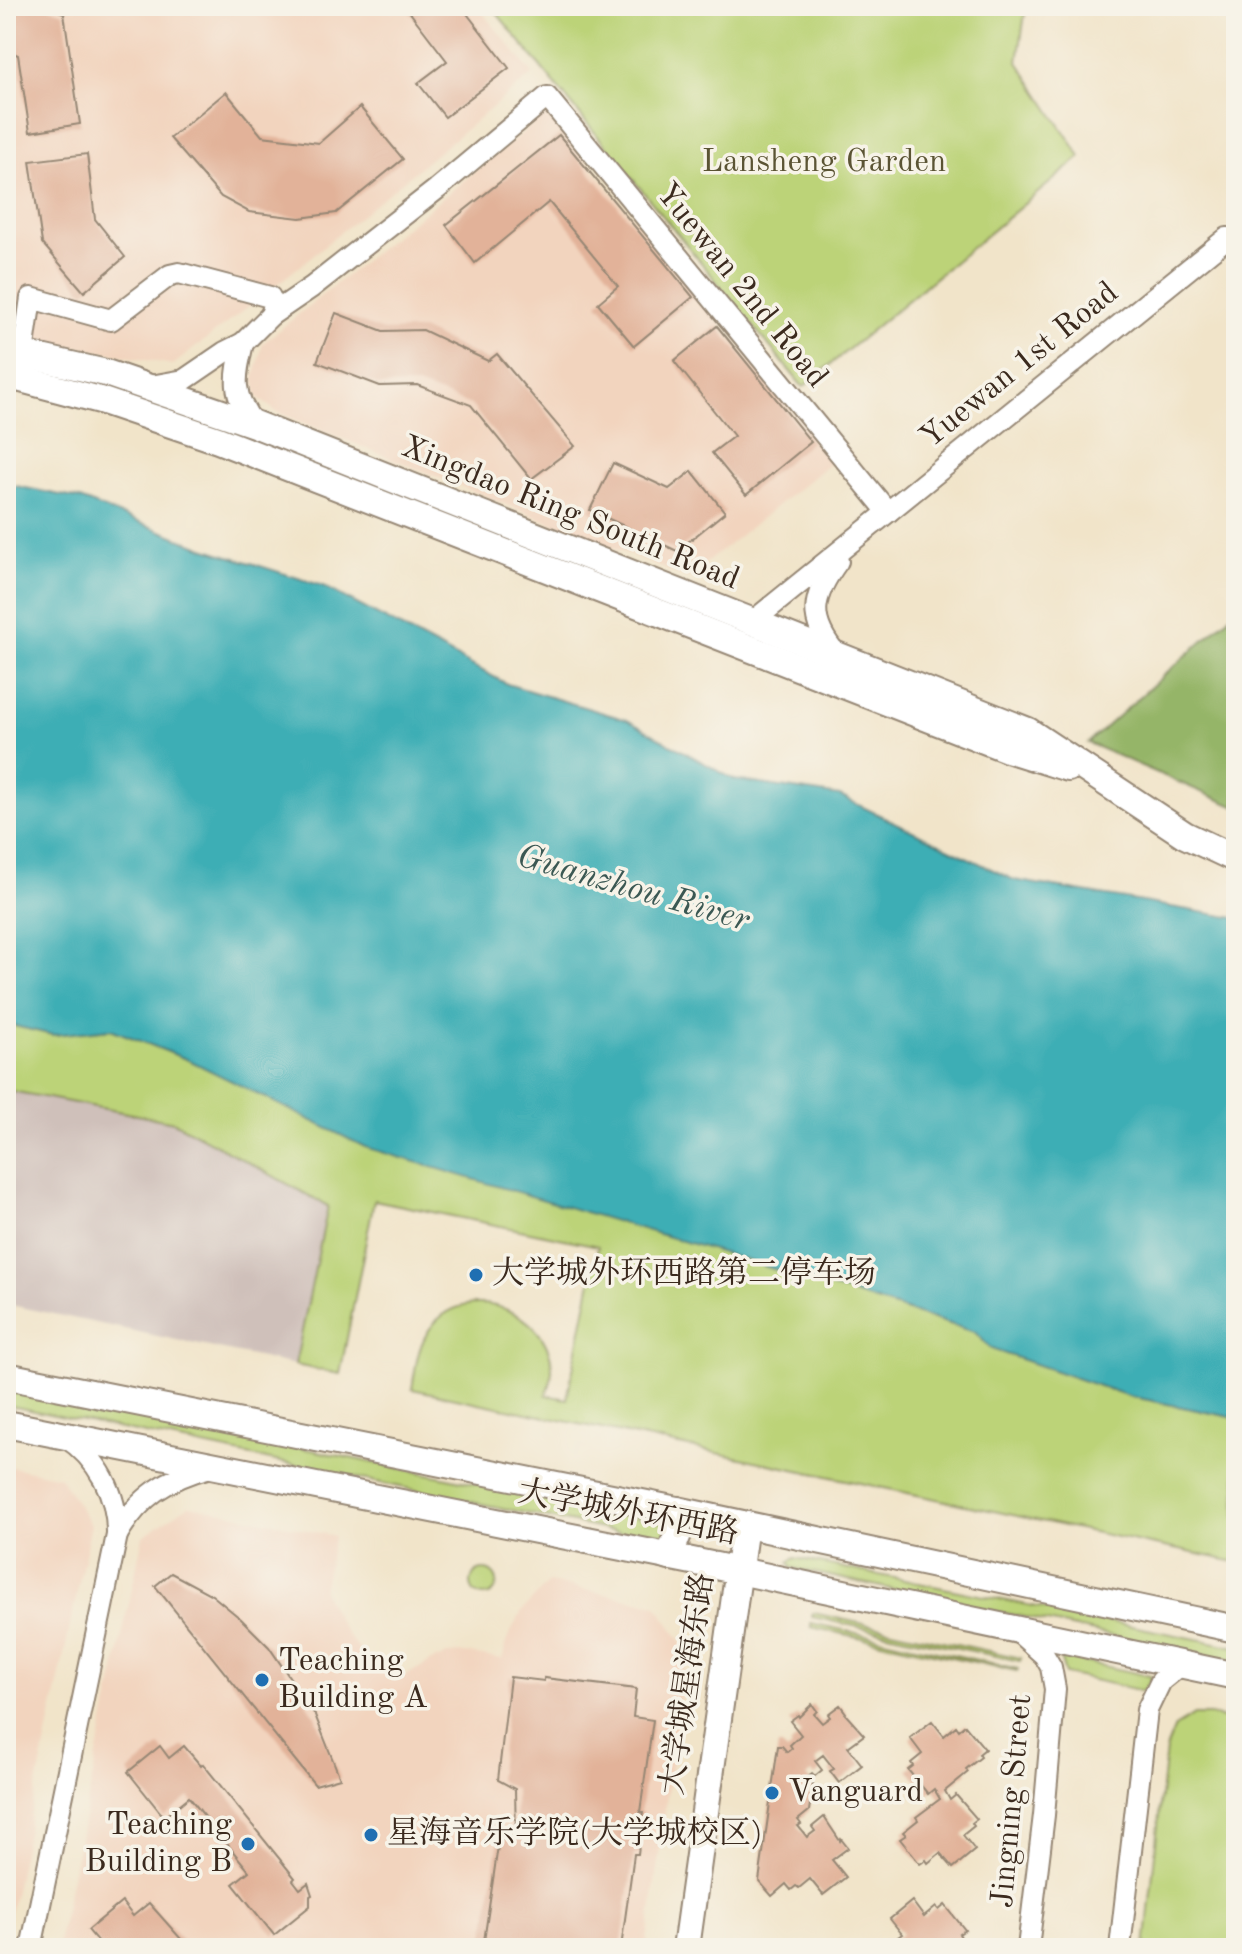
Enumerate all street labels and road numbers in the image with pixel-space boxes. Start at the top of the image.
street label: Yuewan 2nd Road [649,178,833,394]
street label: Yuewan 1st Road [915,277,1125,455]
street label: Xingdao Ring South Road [397,431,743,597]
street label: 大学城外环西路 [515,1474,742,1551]
street label: 大学城星海东路 [655,1570,720,1797]
street label: Jingning Street [988,1693,1038,1909]

